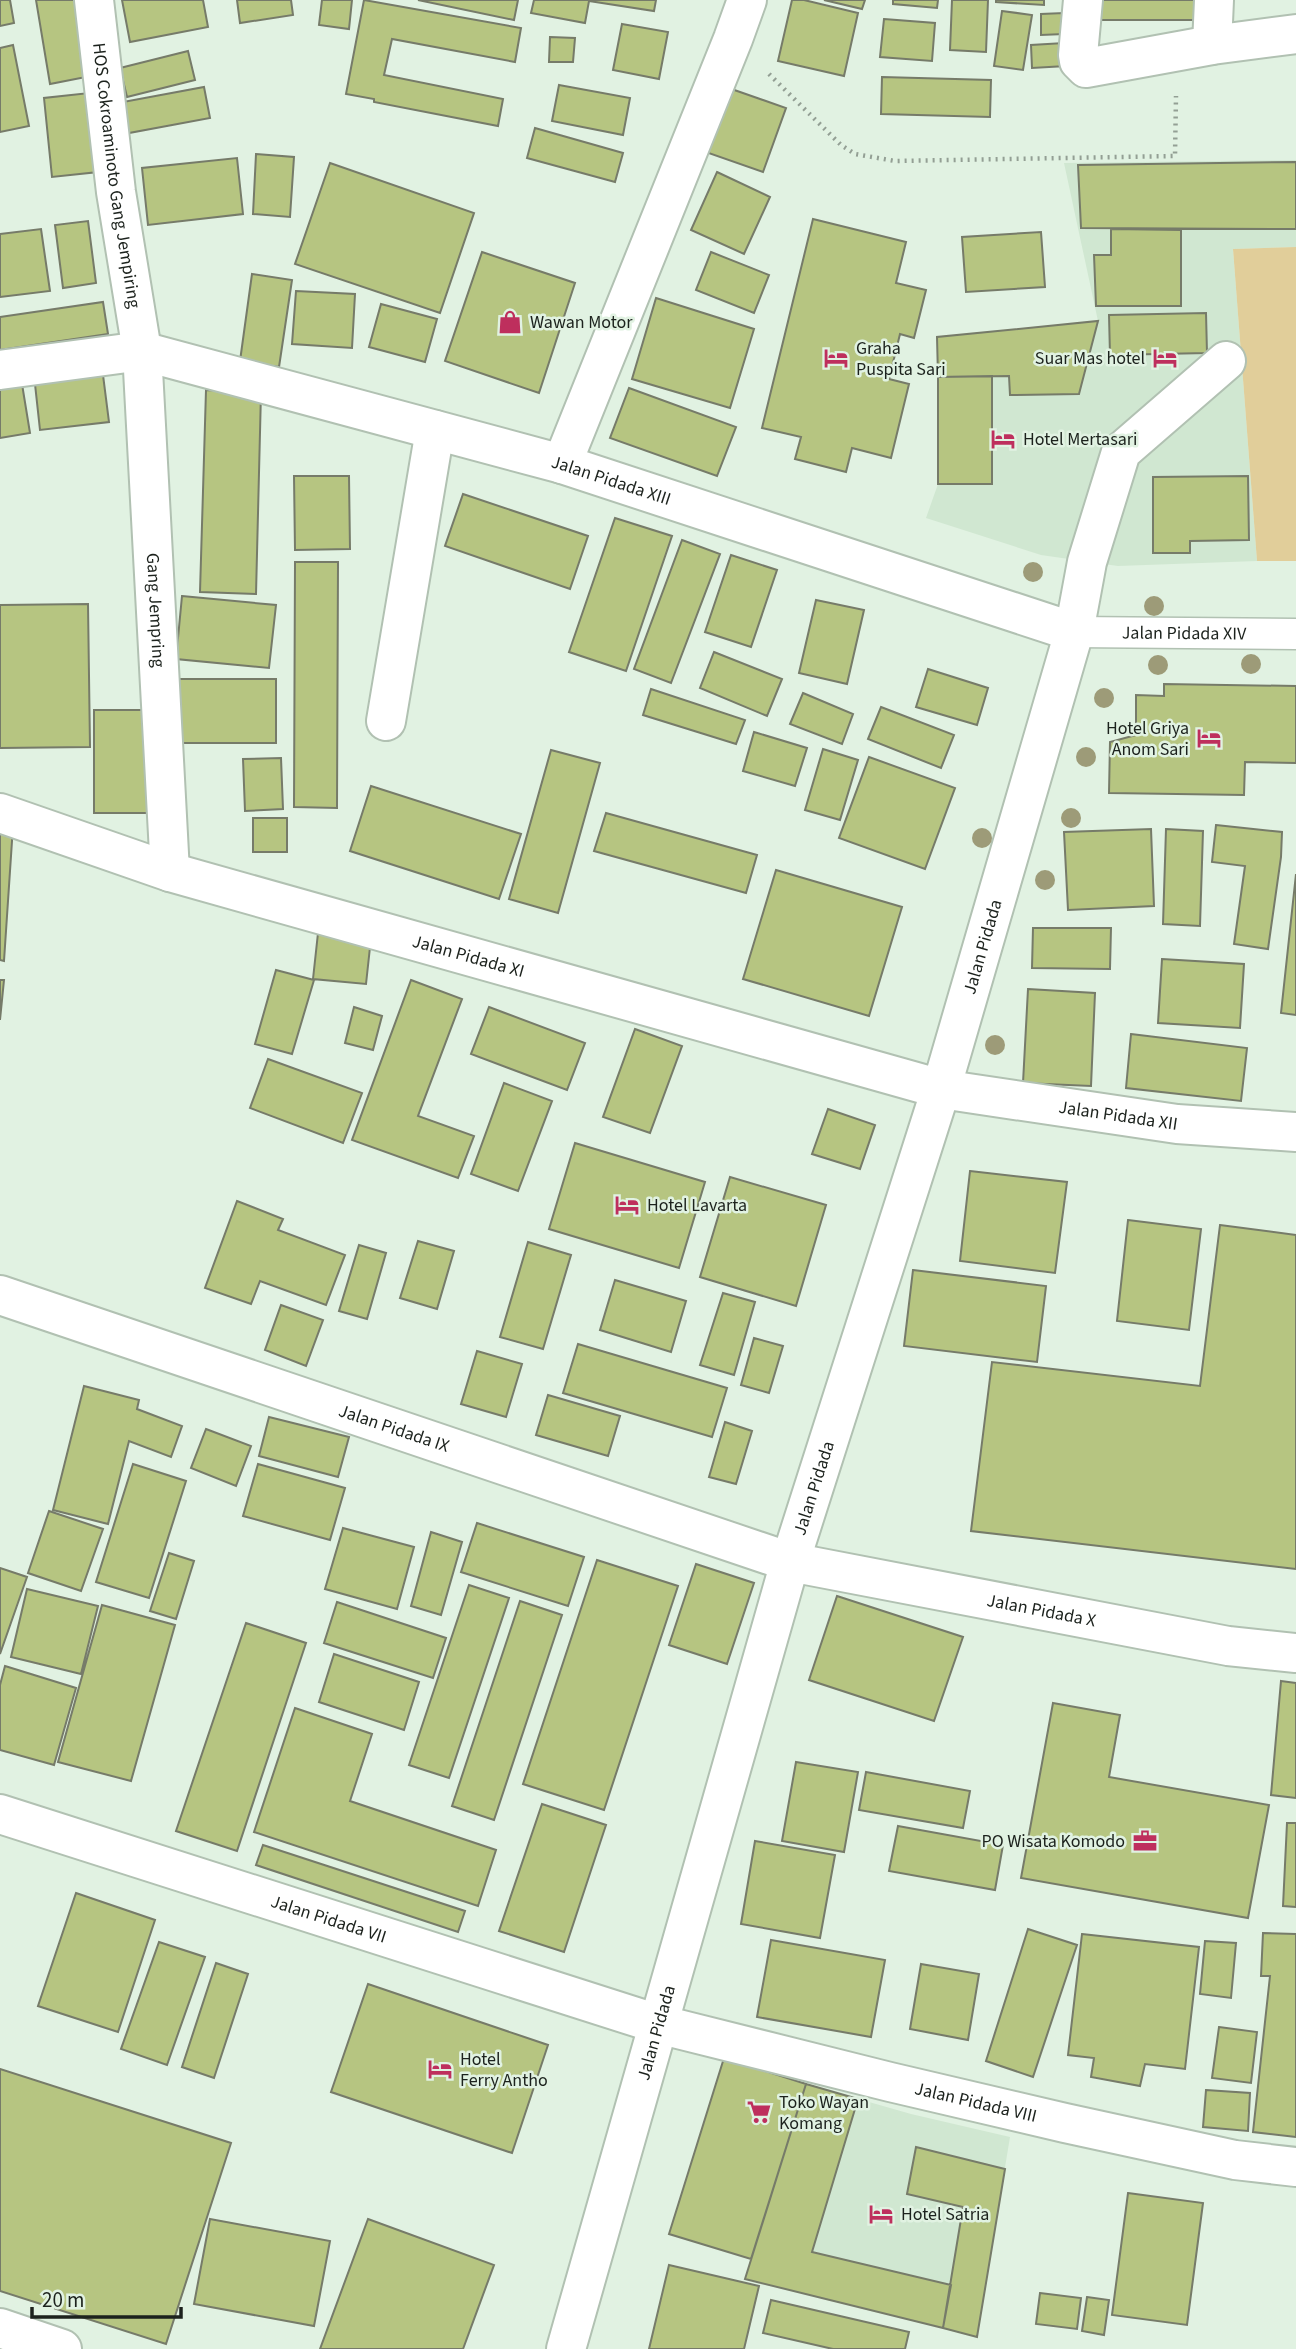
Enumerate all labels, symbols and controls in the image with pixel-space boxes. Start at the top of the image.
street label: HOS Cokroaminoto Gang Jempiring [86,41,147,310]
shop icon: Wawan Motor [496,308,524,336]
place label: Wawan Motor [530,310,633,335]
place label: Graha Puspita Sari [856,336,946,382]
hotel icon: Graha Puspita Sari [822,344,850,372]
hotel icon: Suar Mas hotel [1151,344,1179,372]
place label: Suar Mas hotel [1035,346,1145,371]
hotel icon: Hotel Mertasari [989,425,1017,453]
place label: Hotel Mertasari [1023,427,1137,452]
street label: Jalan Pidada XIII [549,449,674,511]
street label: Gang Jempring [140,552,171,668]
street label: Jalan Pidada XIV [1122,620,1247,646]
place label: Hotel Griya Anom Sari [1106,716,1189,762]
hotel icon: Hotel Griya Anom Sari [1195,724,1223,752]
street label: Jalan Pidada [957,896,1008,997]
street label: Jalan Pidada XI [410,928,527,984]
street label: Jalan Pidada XII [1057,1094,1179,1136]
hotel icon: Hotel Lavarta [613,1191,641,1219]
place label: Hotel Lavarta [647,1193,747,1218]
street label: Jalan Pidada IX [336,1398,453,1458]
street label: Jalan Pidada [787,1438,840,1538]
street label: Jalan Pidada X [985,1588,1098,1633]
office icon: PO Wisata Komodo [1131,1827,1159,1855]
place label: PO Wisata Komodo [981,1829,1125,1854]
street label: Jalan Pidada VII [268,1889,390,1949]
street label: Jalan Pidada [631,1982,681,2083]
place label: Hotel Ferry Antho [460,2047,548,2093]
hotel icon: Hotel Ferry Antho [426,2055,454,2083]
street label: Jalan Pidada VIII [912,2076,1039,2129]
place label: Toko Wayan Komang [779,2090,869,2136]
supermarket icon: Toko Wayan Komang [745,2098,773,2126]
hotel icon: Hotel Satria [867,2200,895,2228]
place label: Hotel Satria [901,2202,989,2227]
scale bar [32,2276,180,2320]
text: 20 m [42,2285,84,2315]

